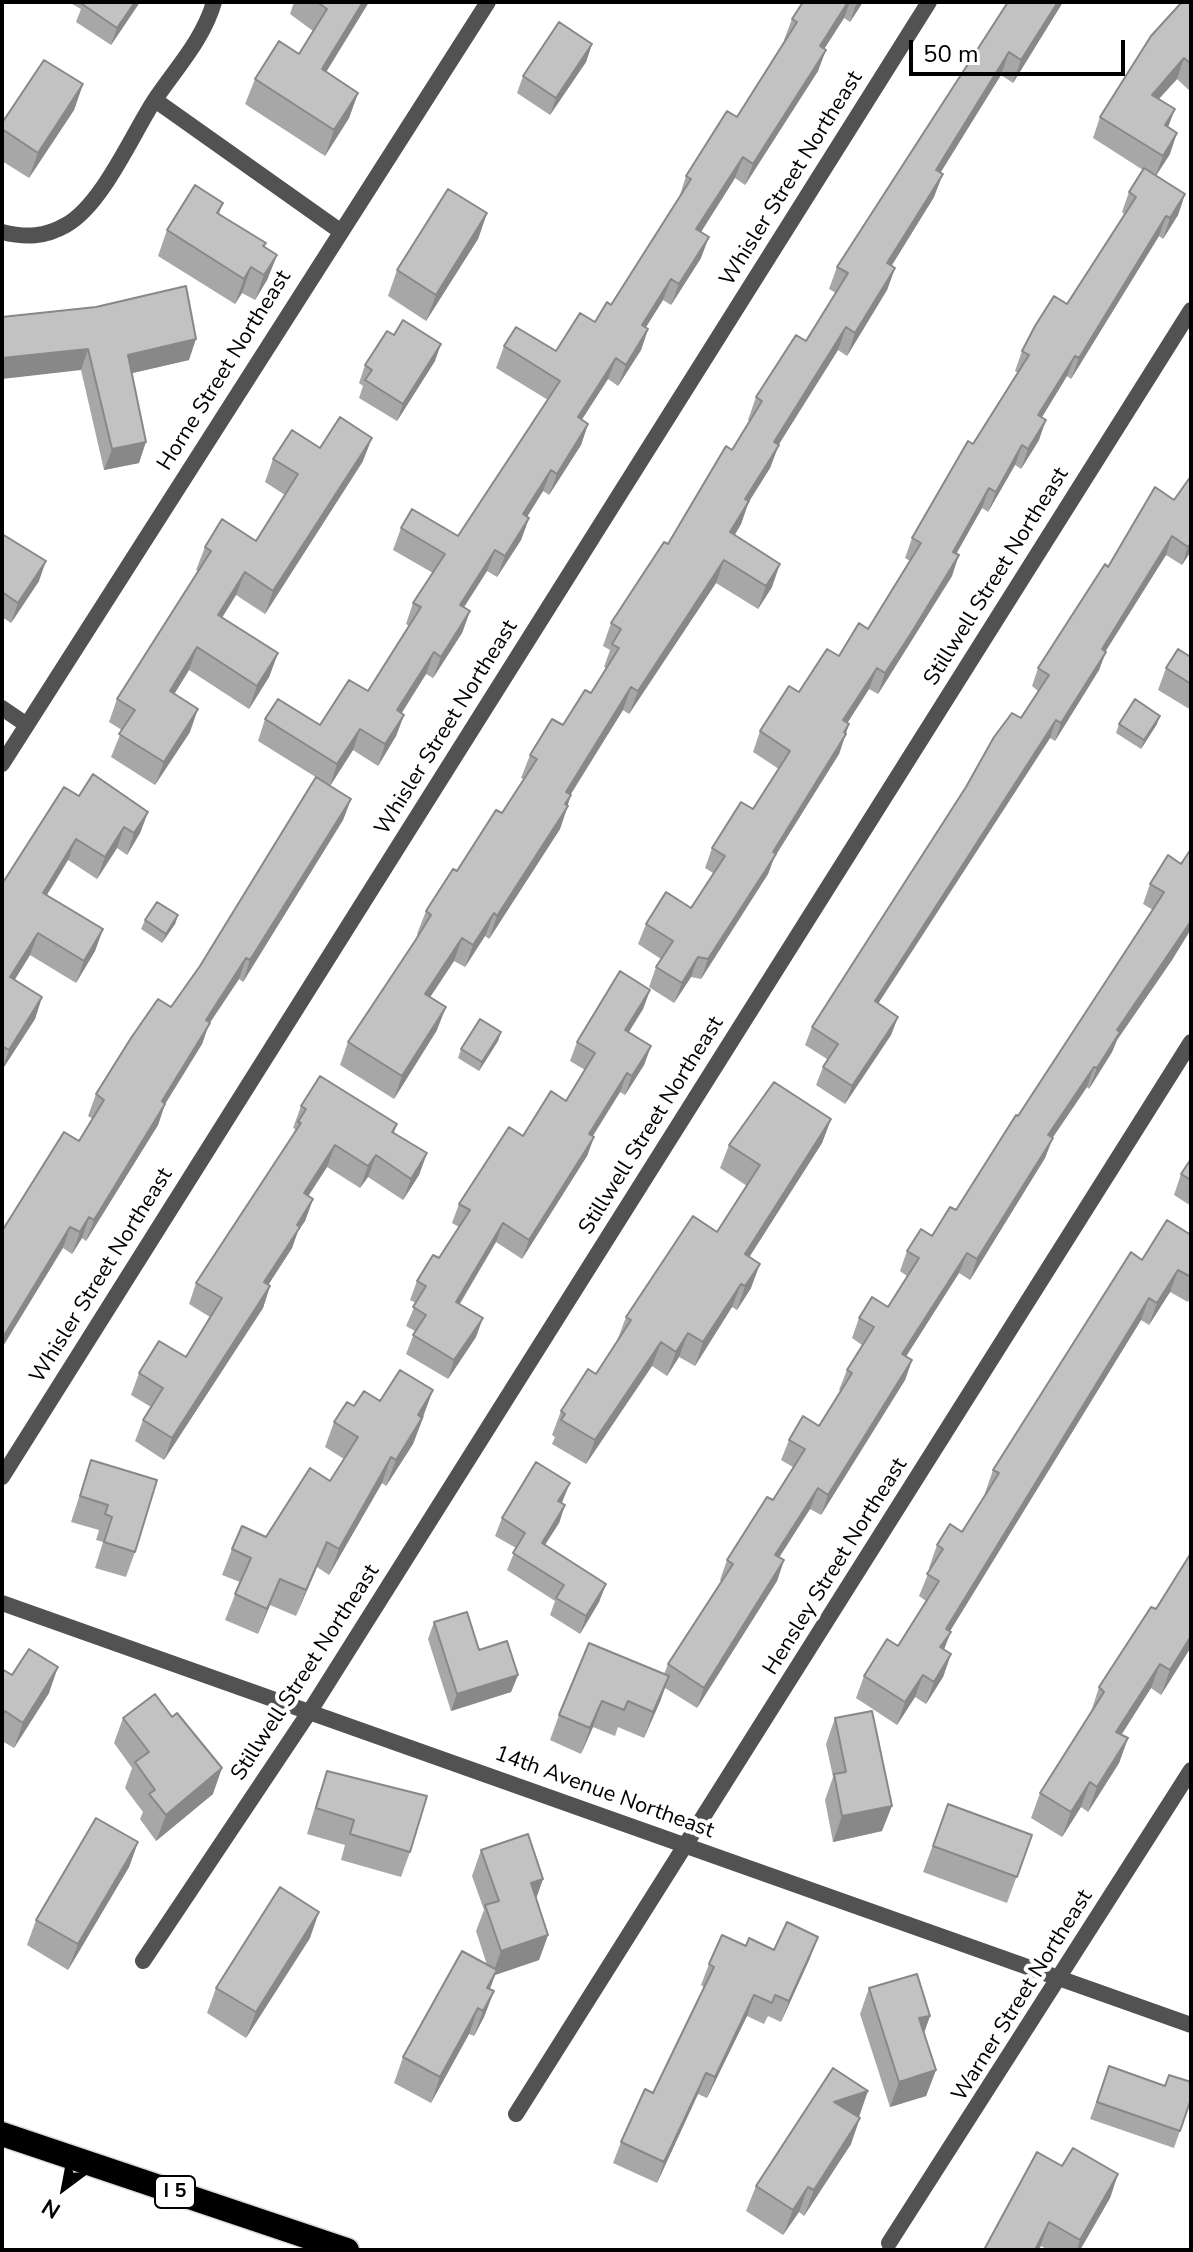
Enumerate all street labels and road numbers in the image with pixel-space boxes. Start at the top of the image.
street label: Whisler Street Northeast [715,67,869,291]
street label: Horne Street Northeast [153,266,297,476]
street label: Stillwell Street Northeast [919,463,1075,691]
street label: Whisler Street Northeast [370,616,524,840]
street label: Stillwell Street Northeast [574,1012,730,1240]
street label: Whisler Street Northeast [25,1164,179,1388]
street label: Hensley Street Northeast [758,1454,914,1680]
street label: Stillwell Street Northeast [226,1560,386,1786]
street label: 14th Avenue Northeast [491,1741,717,1845]
street label: Warner Street Northeast [947,1885,1099,2107]
road number: I 5 [155,2176,195,2208]

